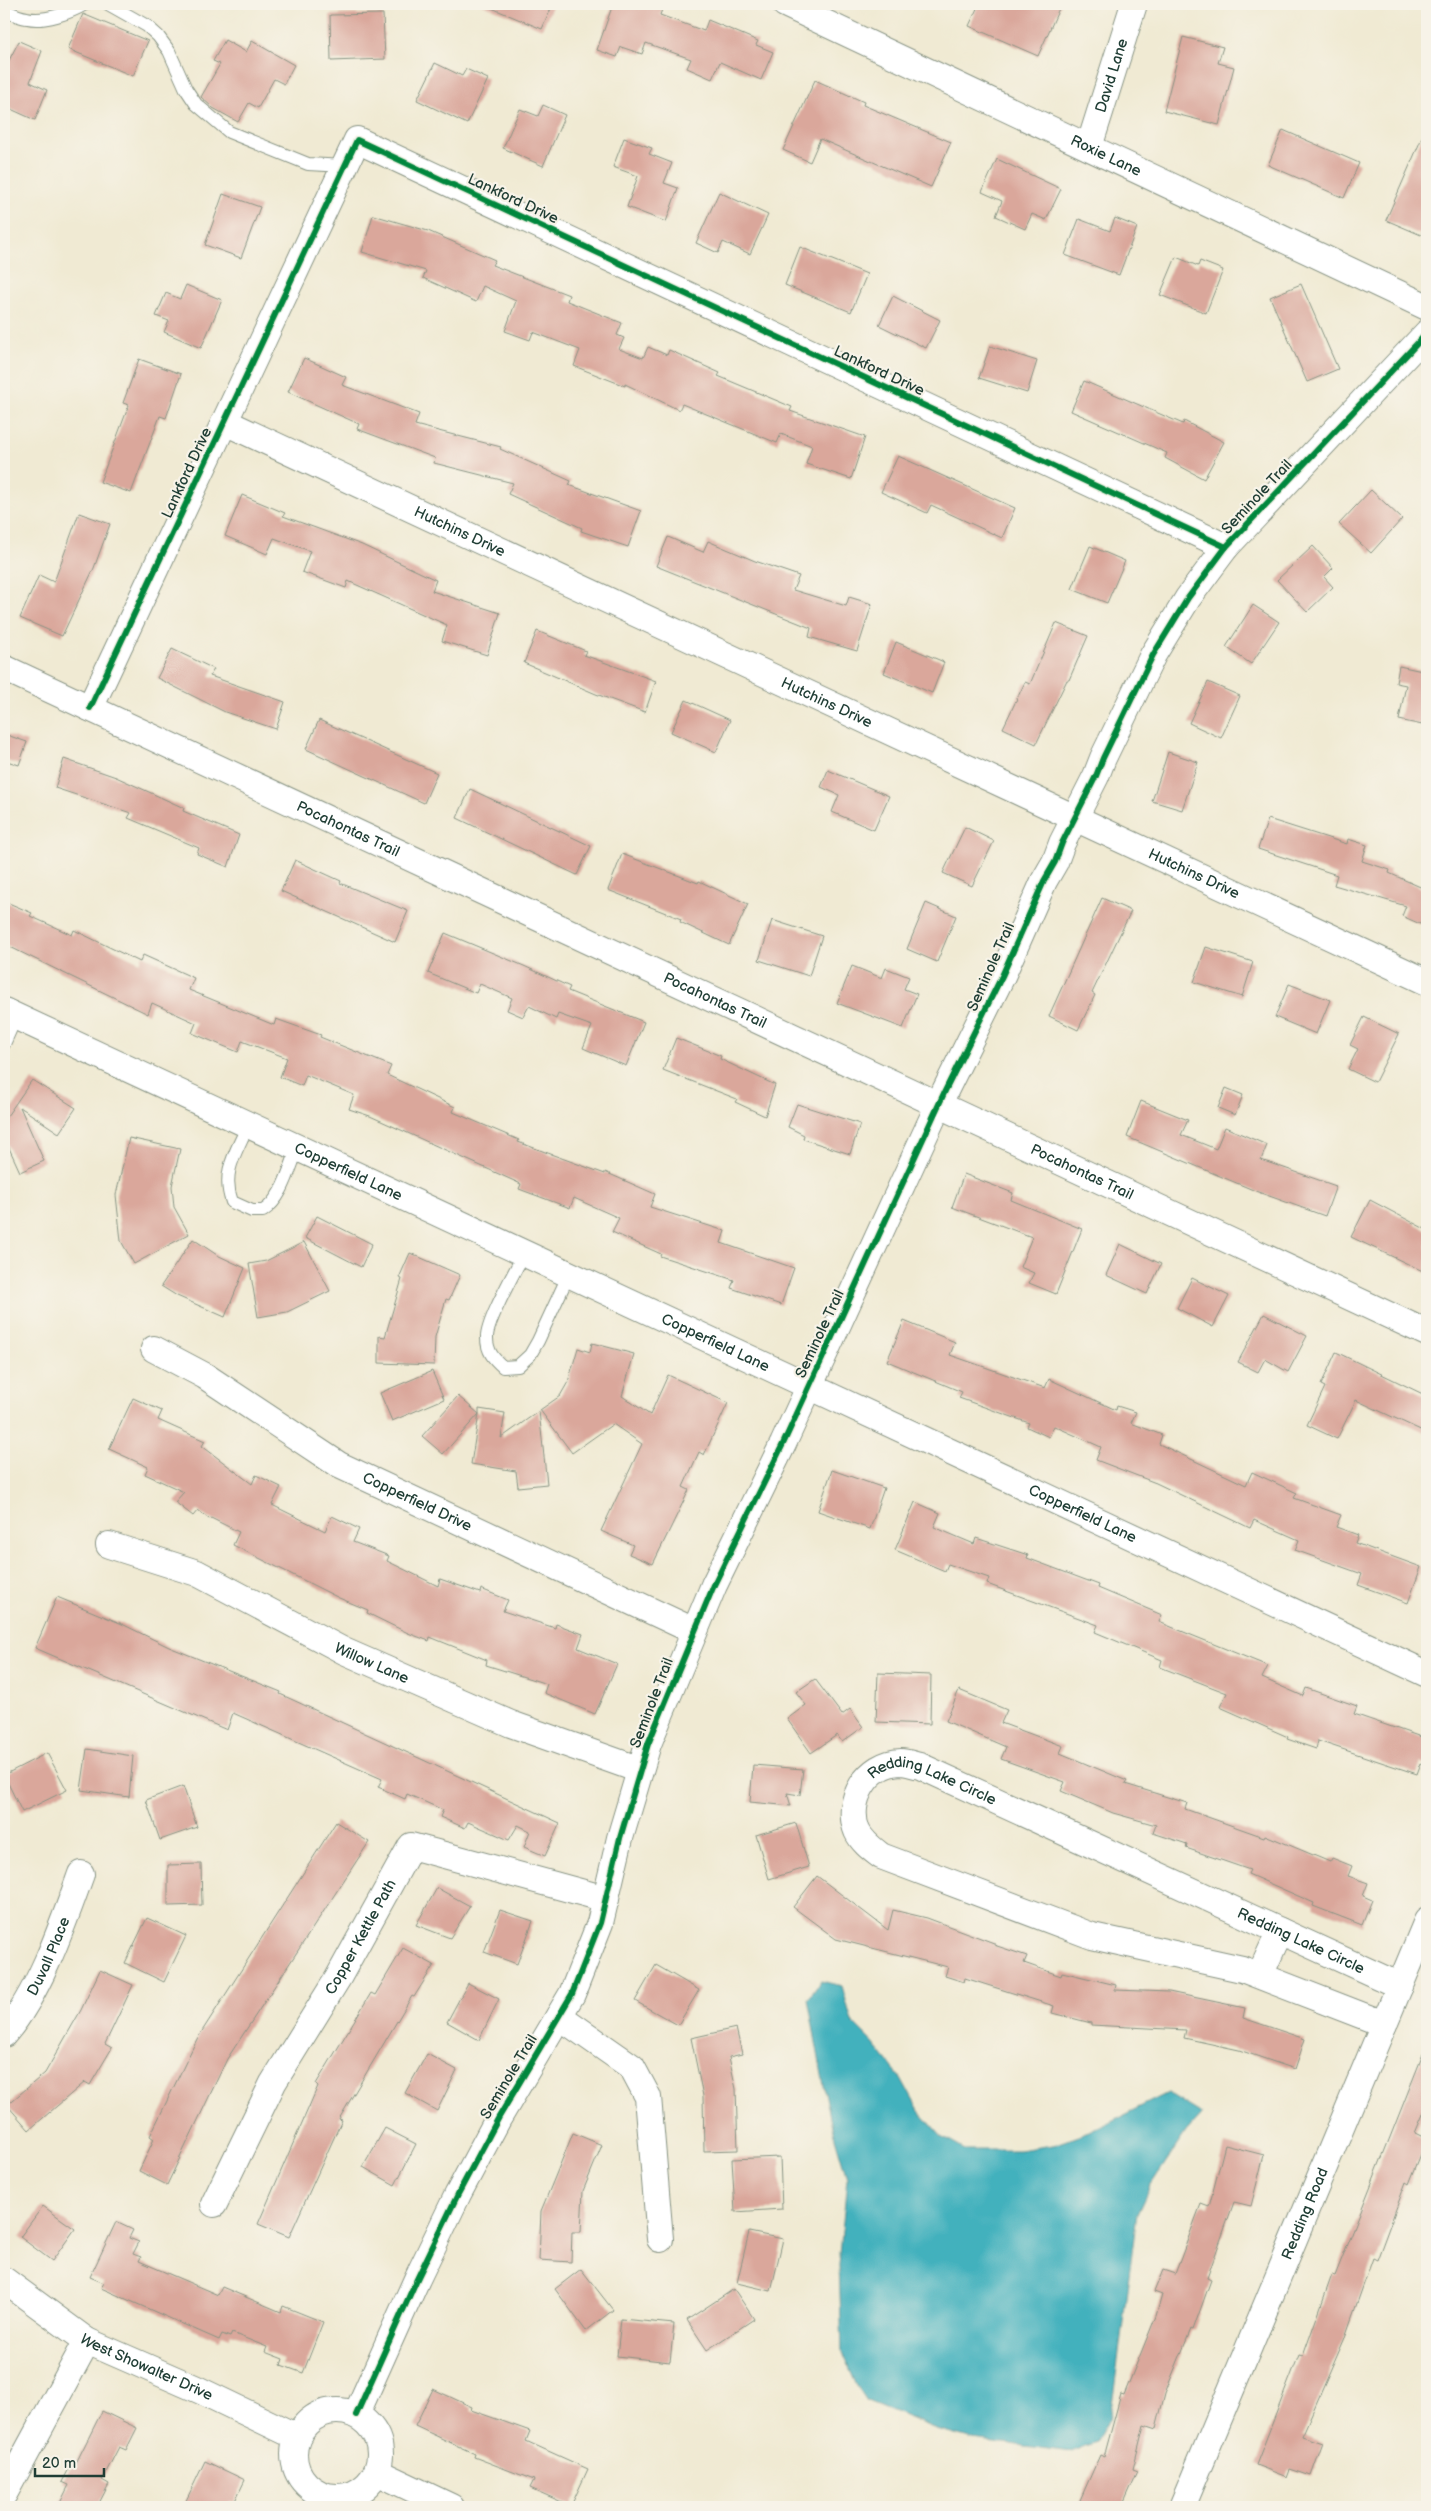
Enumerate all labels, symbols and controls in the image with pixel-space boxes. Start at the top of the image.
street label: David Lane [1091,36,1132,115]
street label: Roxie Lane [1067,131,1145,180]
street label: Lankford Drive [465,170,562,228]
street label: Lankford Drive [831,342,928,400]
street label: Lankford Drive [158,424,216,521]
street label: Seminole Trail [1218,456,1296,538]
street label: Hutchins Drive [411,502,509,561]
street label: Hutchins Drive [778,673,876,732]
street label: Pocahontas Trail [294,797,403,861]
street label: Hutchins Drive [1145,844,1243,903]
street label: Seminole Trail [963,920,1019,1014]
street label: Pocahontas Trail [661,968,770,1033]
street label: Copperfield Lane [291,1138,406,1205]
street label: Pocahontas Trail [1028,1140,1137,1204]
street label: Seminole Trail [791,1287,849,1381]
street label: Copperfield Lane [658,1309,773,1376]
street label: Copperfield Drive [360,1468,475,1535]
street label: Copperfield Lane [1026,1480,1140,1547]
street label: Willow Lane [331,1638,412,1688]
street label: Seminole Trail [626,1655,678,1751]
street label: Redding Lake Circle [863,1752,999,1809]
street label: Copper Kettle Path [321,1876,400,1998]
street label: Redding Lake Circle [1234,1903,1368,1978]
street label: Duvall Place [23,1914,74,1999]
street label: Seminole Trail [476,2031,542,2123]
street label: Redding Road [1277,2165,1332,2262]
street label: West Showalter Drive [76,2329,216,2405]
scale bar [35,2446,104,2478]
text: 20 m [42,2454,76,2473]

